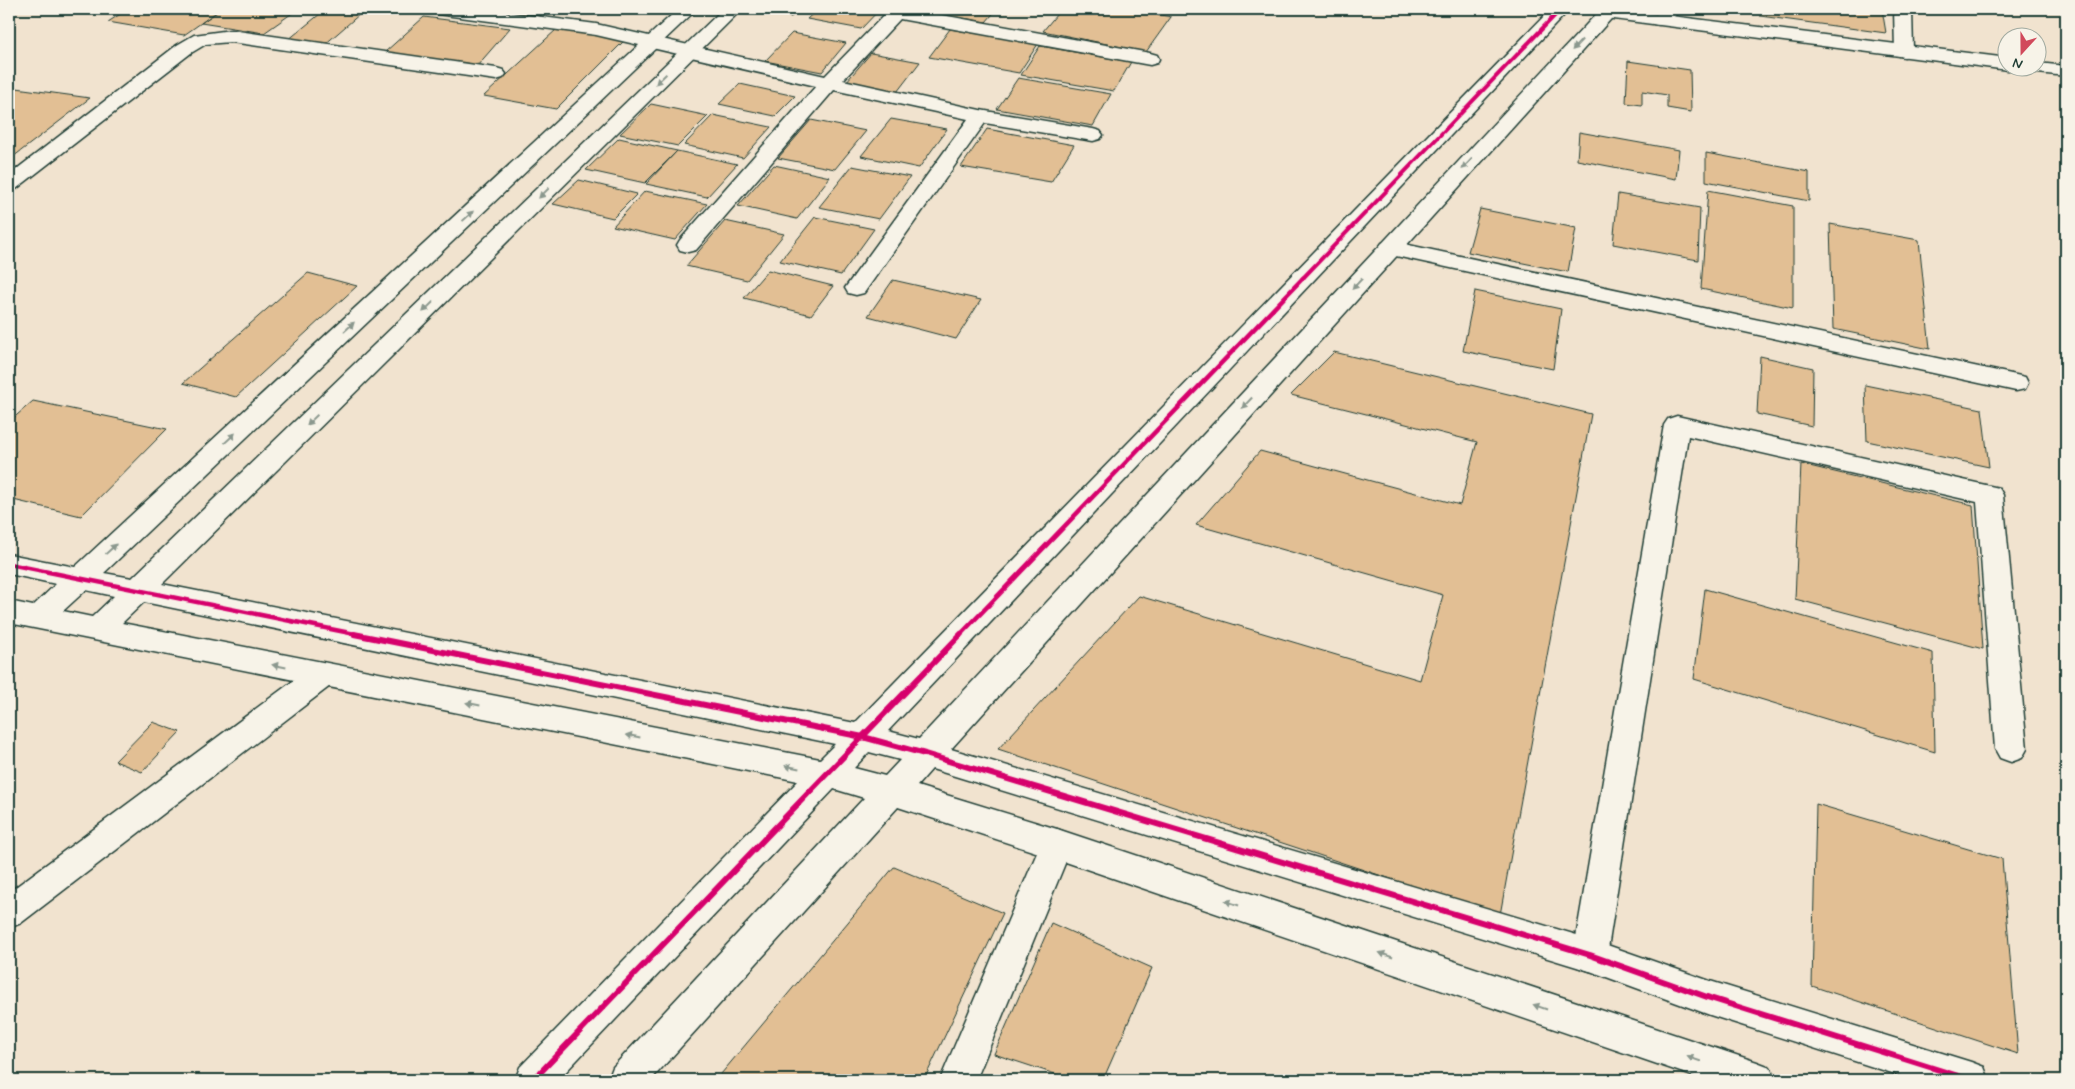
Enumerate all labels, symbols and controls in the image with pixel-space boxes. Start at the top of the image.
north arrow [1998,28,2048,78]
one-way arrow [1572,38,1583,51]
text: N [2010,53,2025,73]
one-way arrow [655,73,667,85]
one-way arrow [1461,158,1473,170]
one-way arrow [539,187,551,199]
one-way arrow [461,210,473,222]
one-way arrow [1351,277,1363,289]
one-way arrow [422,300,434,312]
one-way arrow [342,321,354,333]
one-way arrow [1241,397,1253,409]
one-way arrow [306,414,318,426]
one-way arrow [224,432,236,444]
one-way arrow [105,543,117,555]
one-way arrow [271,662,287,670]
one-way arrow [465,700,481,708]
one-way arrow [624,731,640,739]
one-way arrow [784,763,800,771]
one-way arrow [1224,899,1239,907]
one-way arrow [1378,951,1393,959]
one-way arrow [1532,1003,1547,1011]
one-way arrow [1686,1055,1701,1063]

